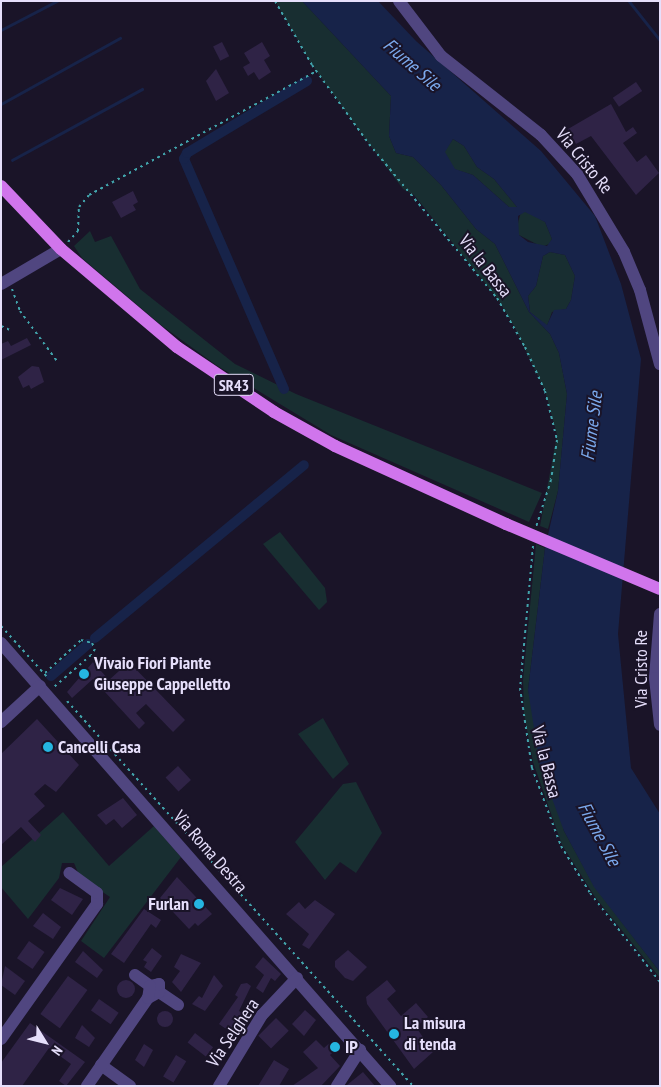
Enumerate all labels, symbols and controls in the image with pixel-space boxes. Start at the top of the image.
water label: Fiume Sile [378,34,446,96]
street label: Via Cristo Re [551,124,617,198]
street label: Via la Bassa [454,230,516,302]
road number: SR43 [213,372,255,398]
water label: Fiume Sile [576,390,608,462]
street label: Via Cristo Re [630,630,652,708]
place label: Vivaio Fiori Piante Giuseppe Cappelletto [94,653,231,696]
marker: Vivaio Fiori Piante Giuseppe Cappelletto [78,668,90,680]
street label: Via la Bassa [527,724,565,800]
place label: Cancelli Casa [58,736,141,758]
marker: Cancelli Casa [42,741,54,753]
water label: Fiume Sile [573,798,625,870]
street label: Via Roma Destra [168,807,252,897]
place label: Furlan [148,893,189,915]
marker: Furlan [193,898,205,910]
street label: Via Selghera [202,995,264,1071]
place label: La misura di tenda [404,1013,466,1056]
north arrow [20,1017,70,1067]
marker: La misura di tenda [388,1028,400,1040]
place label: IP [345,1036,358,1058]
marker: IP [329,1041,341,1053]
text: N [48,1042,67,1059]

